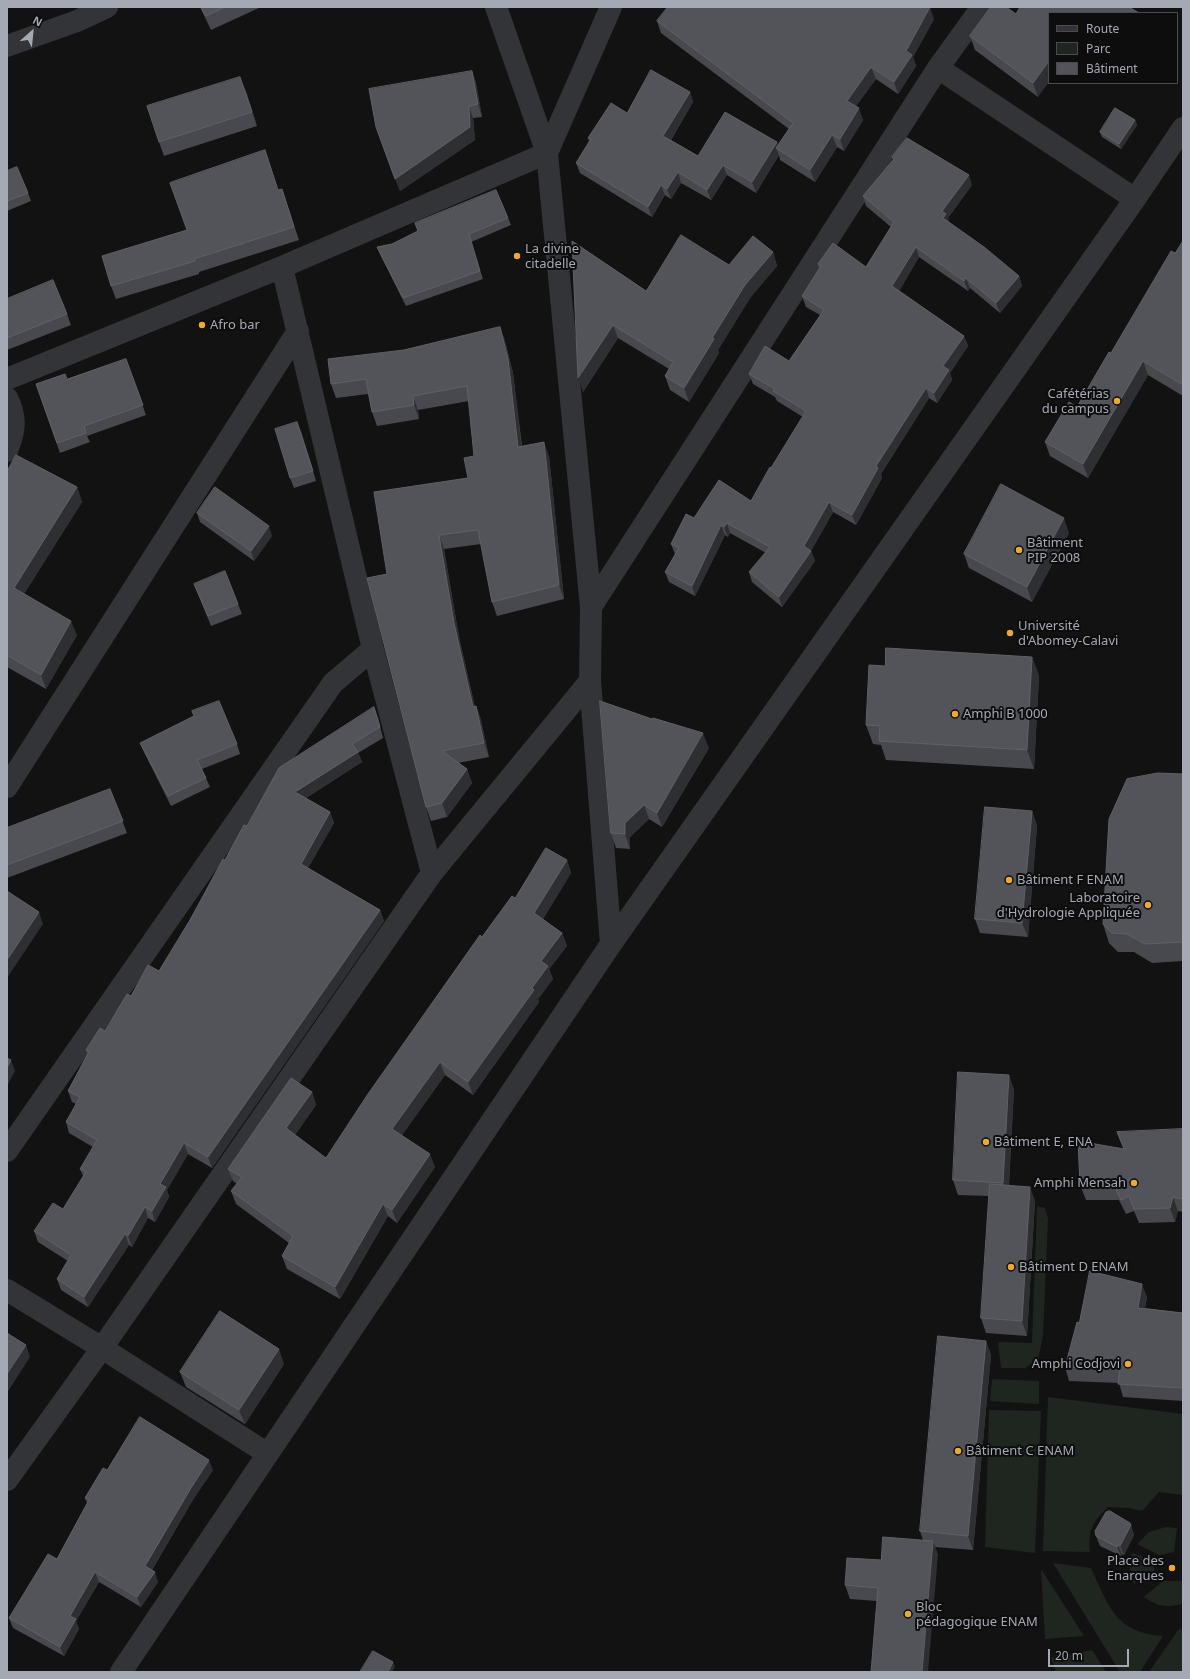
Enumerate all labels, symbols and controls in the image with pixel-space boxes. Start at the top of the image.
north arrow [12,12,52,52]
text: N [30,12,45,30]
legend [1048,12,1178,84]
text: Route [1086,20,1119,37]
text: Parc [1086,40,1110,57]
text: Bâtiment [1086,60,1138,77]
place label: La divine citadelle [525,241,579,272]
marker: La divine citadelle [512,251,522,261]
place label: Afro bar [210,317,260,333]
marker: Afro bar [197,320,207,330]
place label: Cafétérias du campus [1042,386,1109,417]
marker: Cafétérias du campus [1112,396,1122,406]
place label: Bâtiment PIP 2008 [1027,535,1083,566]
marker: Bâtiment PIP 2008 [1014,545,1024,555]
place label: Université d'Abomey-Calavi [1018,618,1118,649]
marker: Université d'Abomey-Calavi [1005,628,1015,638]
place label: Amphi B 1000 [963,706,1048,722]
marker: Amphi B 1000 [950,709,960,719]
place label: Bâtiment F ENAM [1017,872,1124,888]
marker: Bâtiment F ENAM [1004,875,1014,885]
place label: Laboratoire d'Hydrologie Appliquée [997,890,1140,921]
marker: Laboratoire d'Hydrologie Appliquée [1143,900,1153,910]
place label: Bâtiment E, ENA [994,1134,1093,1150]
marker: Bâtiment E, ENA [981,1137,991,1147]
place label: Amphi Mensah [1034,1175,1126,1191]
marker: Amphi Mensah [1129,1178,1139,1188]
place label: Bâtiment D ENAM [1019,1259,1128,1275]
marker: Bâtiment D ENAM [1006,1262,1016,1272]
place label: Amphi Codjovi [1032,1356,1120,1372]
marker: Amphi Codjovi [1123,1359,1133,1369]
place label: Bâtiment C ENAM [966,1443,1074,1459]
marker: Bâtiment C ENAM [953,1446,963,1456]
place label: Place des Enarques [1107,1553,1164,1584]
marker: Place des Enarques [1167,1563,1177,1573]
place label: Bloc pédagogique ENAM [916,1599,1038,1630]
marker: Bloc pédagogique ENAM [903,1609,913,1619]
scale bar [1050,1641,1131,1667]
text: 20 m [1055,1647,1083,1664]

